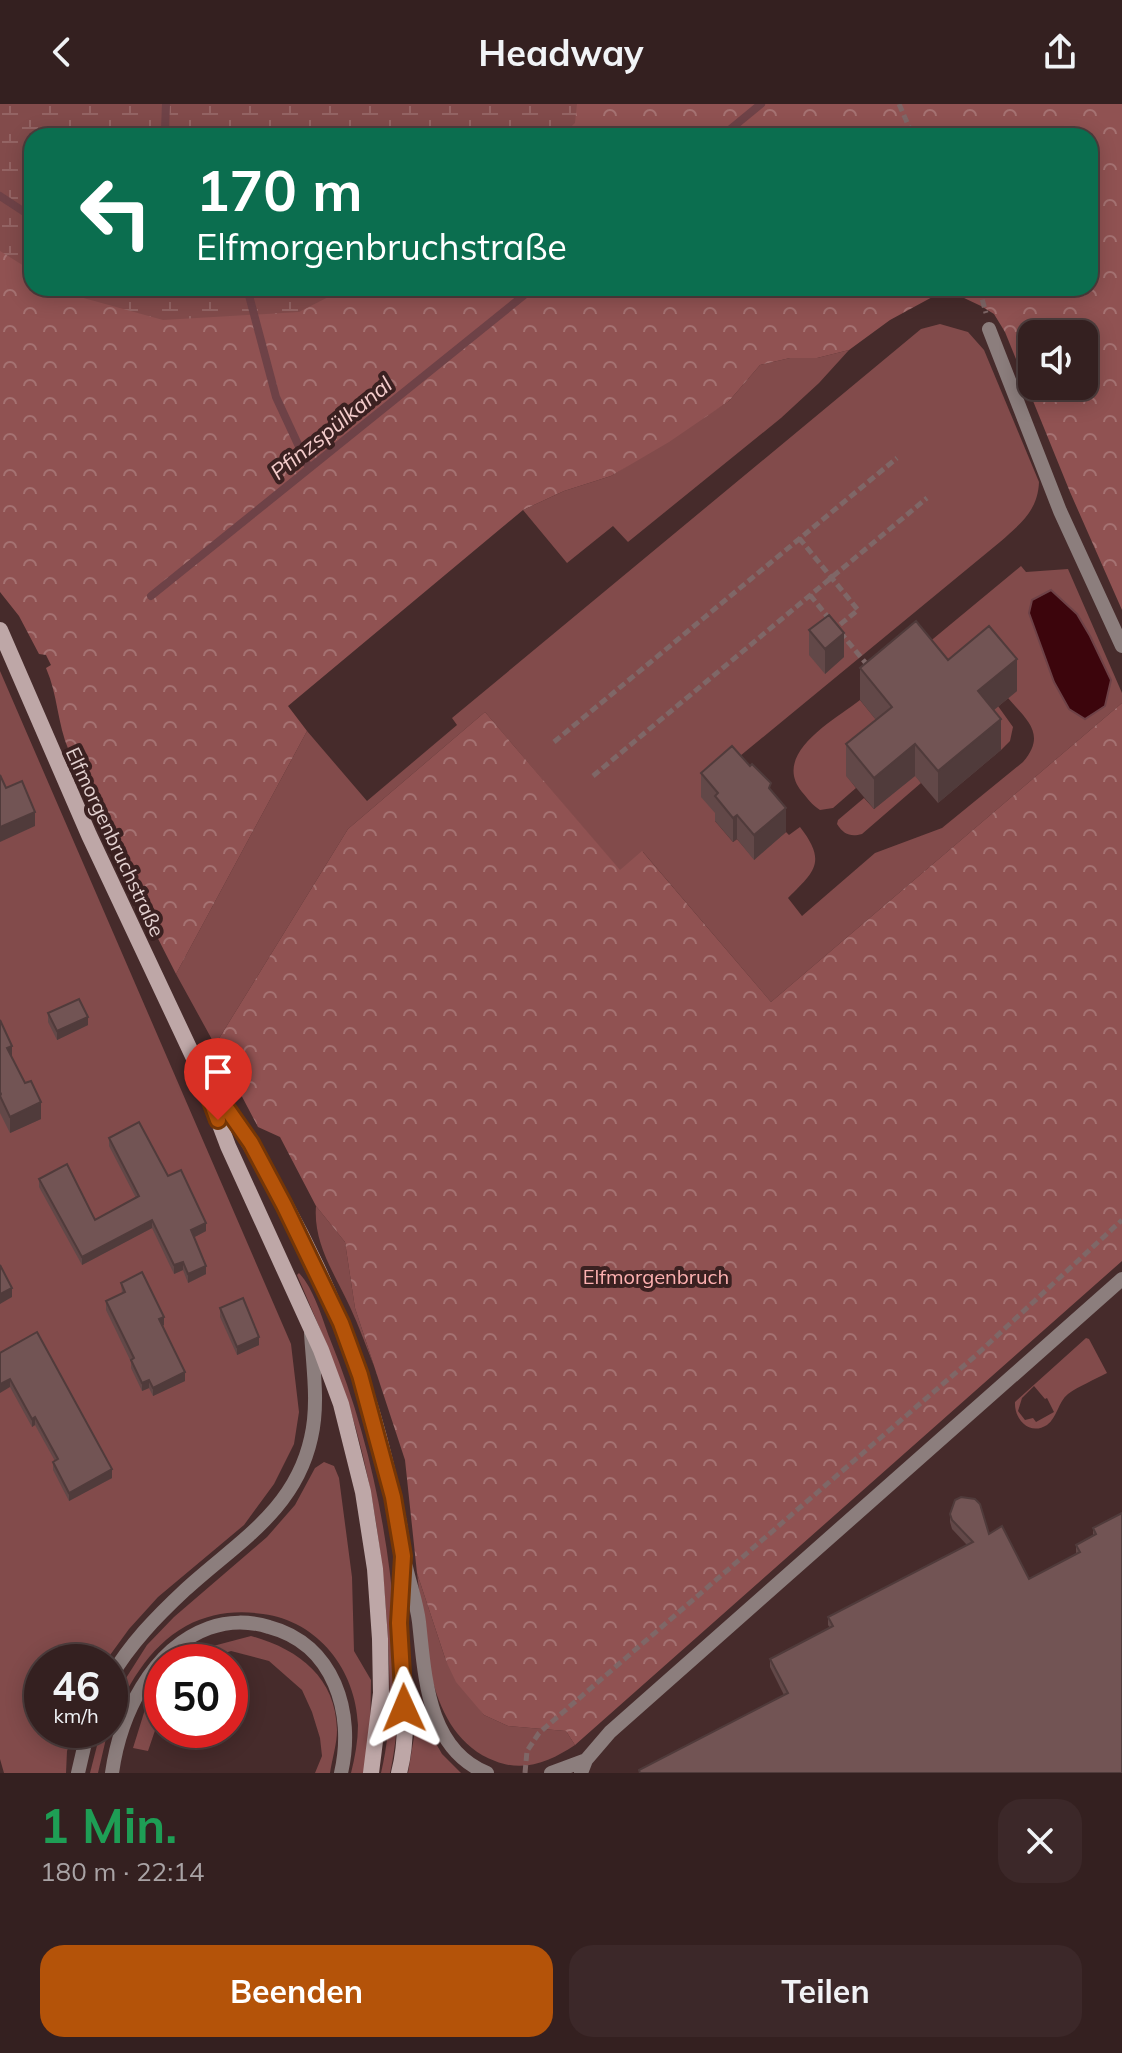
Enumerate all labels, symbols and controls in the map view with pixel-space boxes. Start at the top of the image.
icon: back [40,30,84,74]
text: Headway [478,30,644,75]
icon: share [1038,30,1082,74]
text: 170 m [196,155,363,225]
icon: left [64,160,168,264]
text: Elfmorgenbruchstraße [196,224,567,269]
map controls [1018,320,1098,400]
button: sound [1018,320,1098,400]
water label: Pfinzspülkanal [264,370,398,486]
street label: Elfmorgenbruchstraße [61,743,170,940]
pin [184,1038,252,1120]
icon: arrive [196,1050,240,1094]
park label: Elfmorgenbruch [583,1264,729,1289]
speed limit sign: 50 [144,1644,248,1748]
text: 46 [52,1661,100,1711]
position arrow [362,1666,446,1750]
text: km/h [53,1703,99,1728]
text: 1 Min. [40,1795,177,1855]
button: close [998,1799,1082,1883]
text: 180 m · 22:14 [40,1855,204,1888]
button: Beenden [40,1945,553,2037]
button: Teilen [569,1945,1082,2037]

